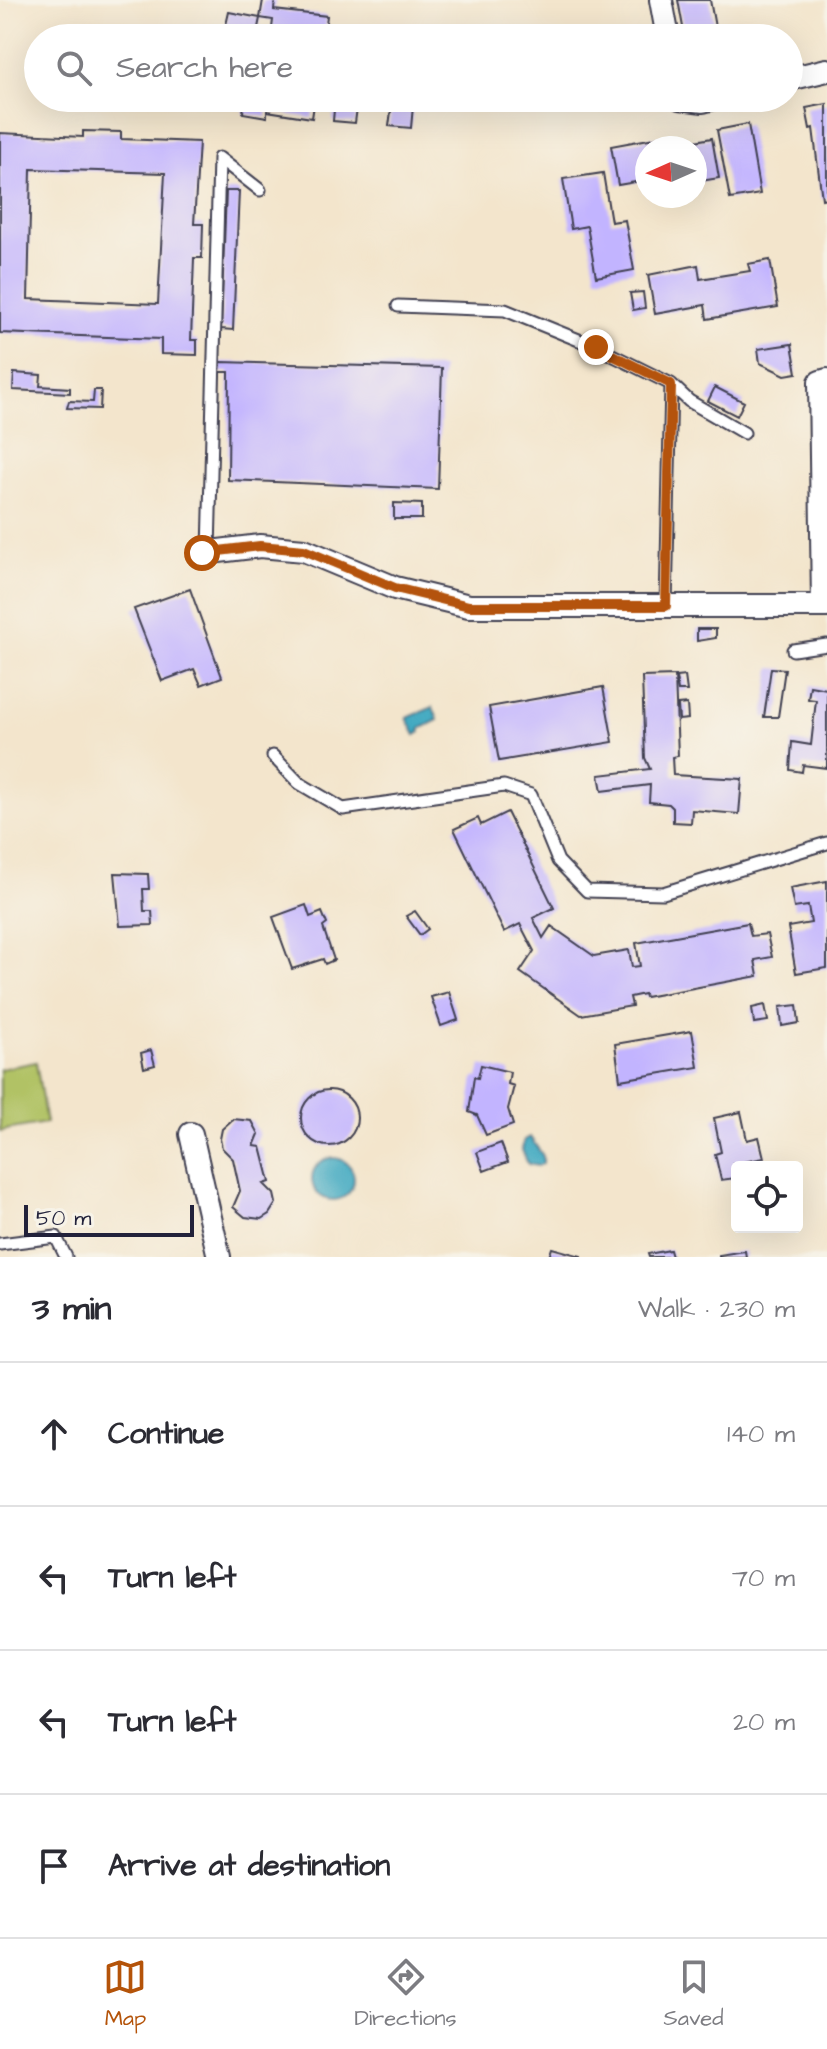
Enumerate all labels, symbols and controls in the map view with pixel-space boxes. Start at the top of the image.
search box [24,24,803,112]
icon: search [52,46,96,90]
text: Search here [116,47,293,89]
north arrow [635,136,707,208]
route end [578,329,614,365]
route start [184,535,220,571]
map controls [731,1161,803,1233]
button: locate [731,1161,803,1233]
scale bar [24,1201,194,1237]
text: 50 m [36,1203,91,1234]
text: 3 min [32,1285,112,1333]
text: Walk · 230 m [638,1291,795,1327]
icon: ahead [32,1412,76,1456]
text: Continue [108,1413,224,1455]
text: 140 m [727,1416,795,1452]
icon: left [32,1556,76,1600]
text: Turn left [108,1557,236,1599]
text: 70 m [732,1560,795,1596]
icon: left [32,1700,76,1744]
text: Turn left [108,1701,236,1743]
text: 20 m [733,1704,795,1740]
icon: arrive [32,1844,76,1888]
text: Arrive at destination [108,1845,390,1887]
tab: Map [103,1955,147,2034]
tab: Directions [354,1955,457,2034]
tab: Saved [664,1955,724,2034]

